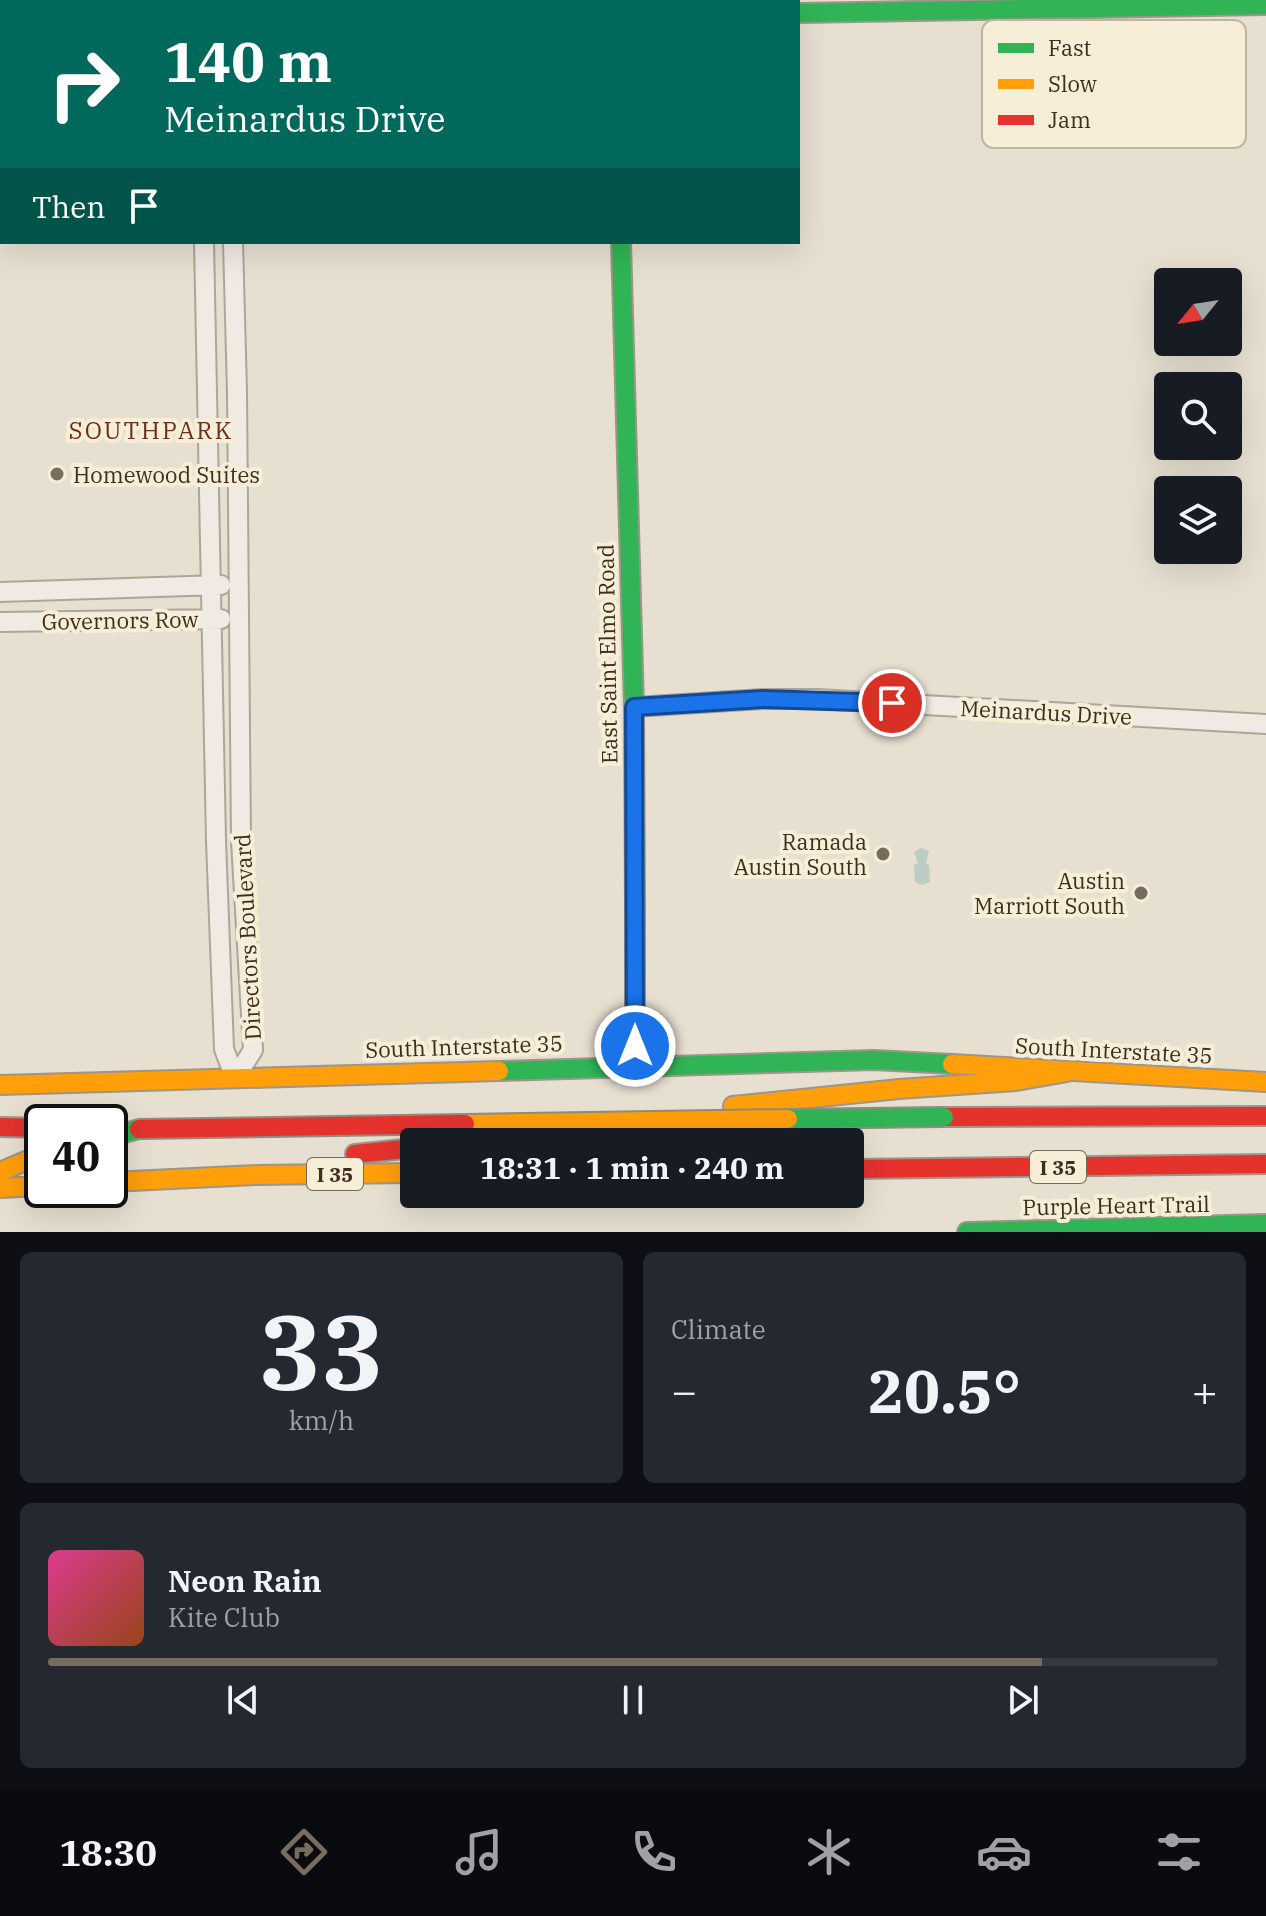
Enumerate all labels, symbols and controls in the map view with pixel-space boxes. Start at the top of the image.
legend [982,20,1246,148]
text: 140 m [164,25,332,97]
icon: right [32,32,136,136]
text: Fast [1048,33,1091,62]
text: Slow [1048,69,1097,98]
text: Meinardus Drive [164,95,446,142]
text: Jam [1048,105,1091,134]
icon: arrive [122,184,166,228]
text: Then [32,187,106,226]
north arrow [1154,268,1242,356]
map controls [1154,268,1242,564]
button: search [1154,372,1242,460]
district label: SOUTHPARK [69,414,233,446]
place label: Homewood Suites [73,460,260,489]
marker: Homewood Suites [48,465,66,483]
button: layers [1154,476,1242,564]
street label: East Saint Elmo Road [591,544,623,764]
street label: Governors Row [41,604,199,636]
pin [858,669,926,737]
icon: arrive [870,681,914,725]
street label: Meinardus Drive [959,693,1133,731]
place label: Ramada Austin South [734,827,867,881]
street label: Directors Boulevard [227,833,267,1041]
marker: Ramada Austin South [874,845,892,863]
place label: Austin Marriott South [974,866,1125,920]
marker: Austin Marriott South [1132,884,1150,902]
position arrow [593,1004,677,1088]
street label: South Interstate 35 [365,1028,563,1064]
street label: South Interstate 35 [1015,1030,1213,1070]
speed limit sign: 40 [24,1104,128,1208]
text: 18:31 · 1 min · 240 m [480,1148,784,1187]
road number: I 35 [1030,1151,1086,1183]
road number: I 35 [307,1158,363,1190]
street label: Purple Heart Trail [1022,1189,1210,1221]
text: 33 [259,1283,384,1419]
text: Climate [671,1312,766,1346]
text: 20.5° [868,1351,1021,1430]
text: − [671,1362,697,1419]
text: + [1192,1362,1218,1419]
text: km/h [289,1403,354,1437]
text: Neon Rain [168,1561,322,1600]
text: Kite Club [168,1600,280,1634]
icon: previous [221,1678,265,1722]
icon: pause [611,1678,655,1722]
icon: next [1001,1678,1045,1722]
icon: directions [276,1824,332,1880]
icon: music [451,1824,507,1880]
icon: phone [626,1824,682,1880]
icon: climate [801,1824,857,1880]
icon: car [976,1824,1032,1880]
icon: filters [1151,1824,1207,1880]
text: 18:30 [59,1829,157,1876]

